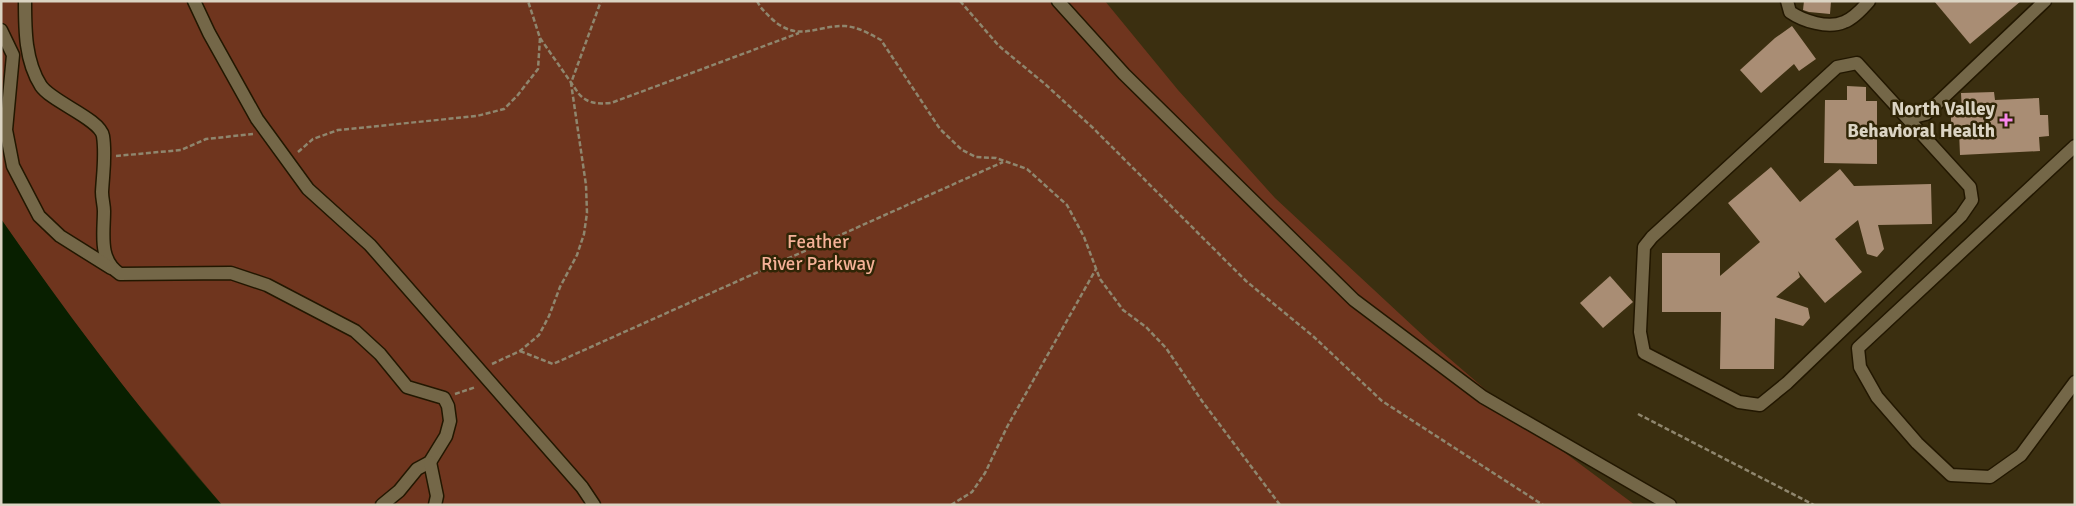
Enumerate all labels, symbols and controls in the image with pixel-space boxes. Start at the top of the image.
place label: North Valley Behavioral Health [1847,97,1996,143]
marker: North Valley Behavioral Health [1999,113,2013,127]
park label: Feather River Parkway [761,230,875,276]

